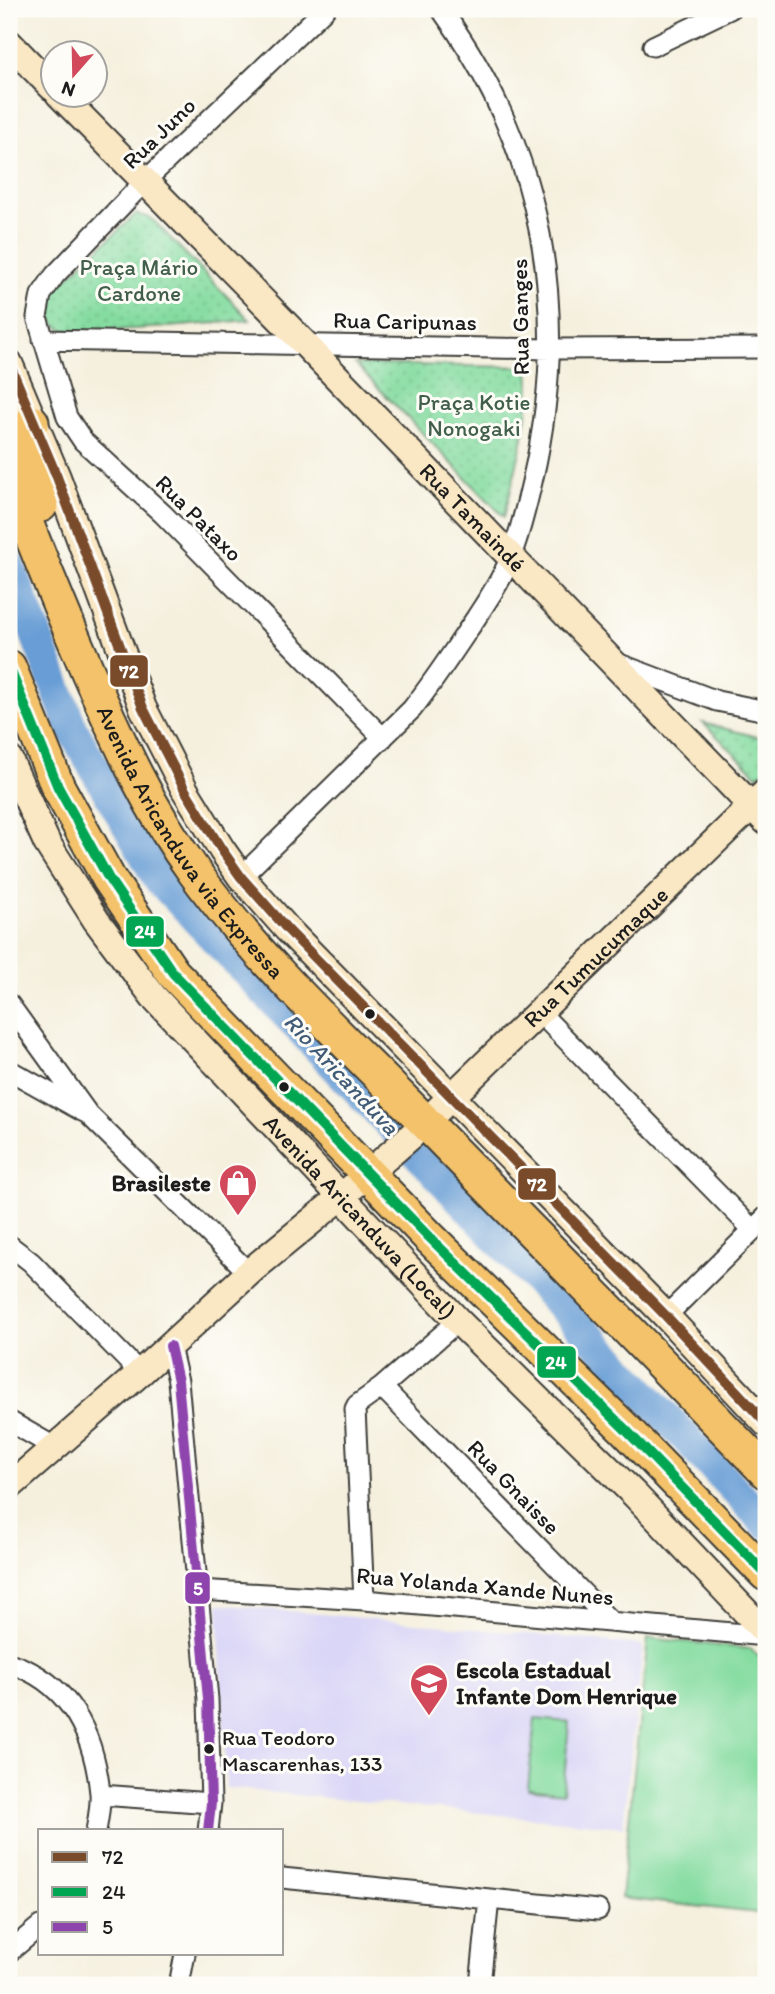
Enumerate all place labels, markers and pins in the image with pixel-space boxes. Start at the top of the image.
unlabelled marker [363,1007,377,1021]
unlabelled marker [277,1080,291,1094]
shop icon: Brasileste [217,1162,259,1217]
place label: Brasileste [112,1169,211,1197]
place label: Escola Estadual Infante Dom Henrique [456,1656,677,1710]
school or university icon: Escola Estadual Infante Dom Henrique [408,1662,450,1717]
place label: Rua Teodoro Mascarenhas, 133 [222,1725,382,1776]
marker: Rua Teodoro Mascarenhas, 133 [202,1742,216,1756]

